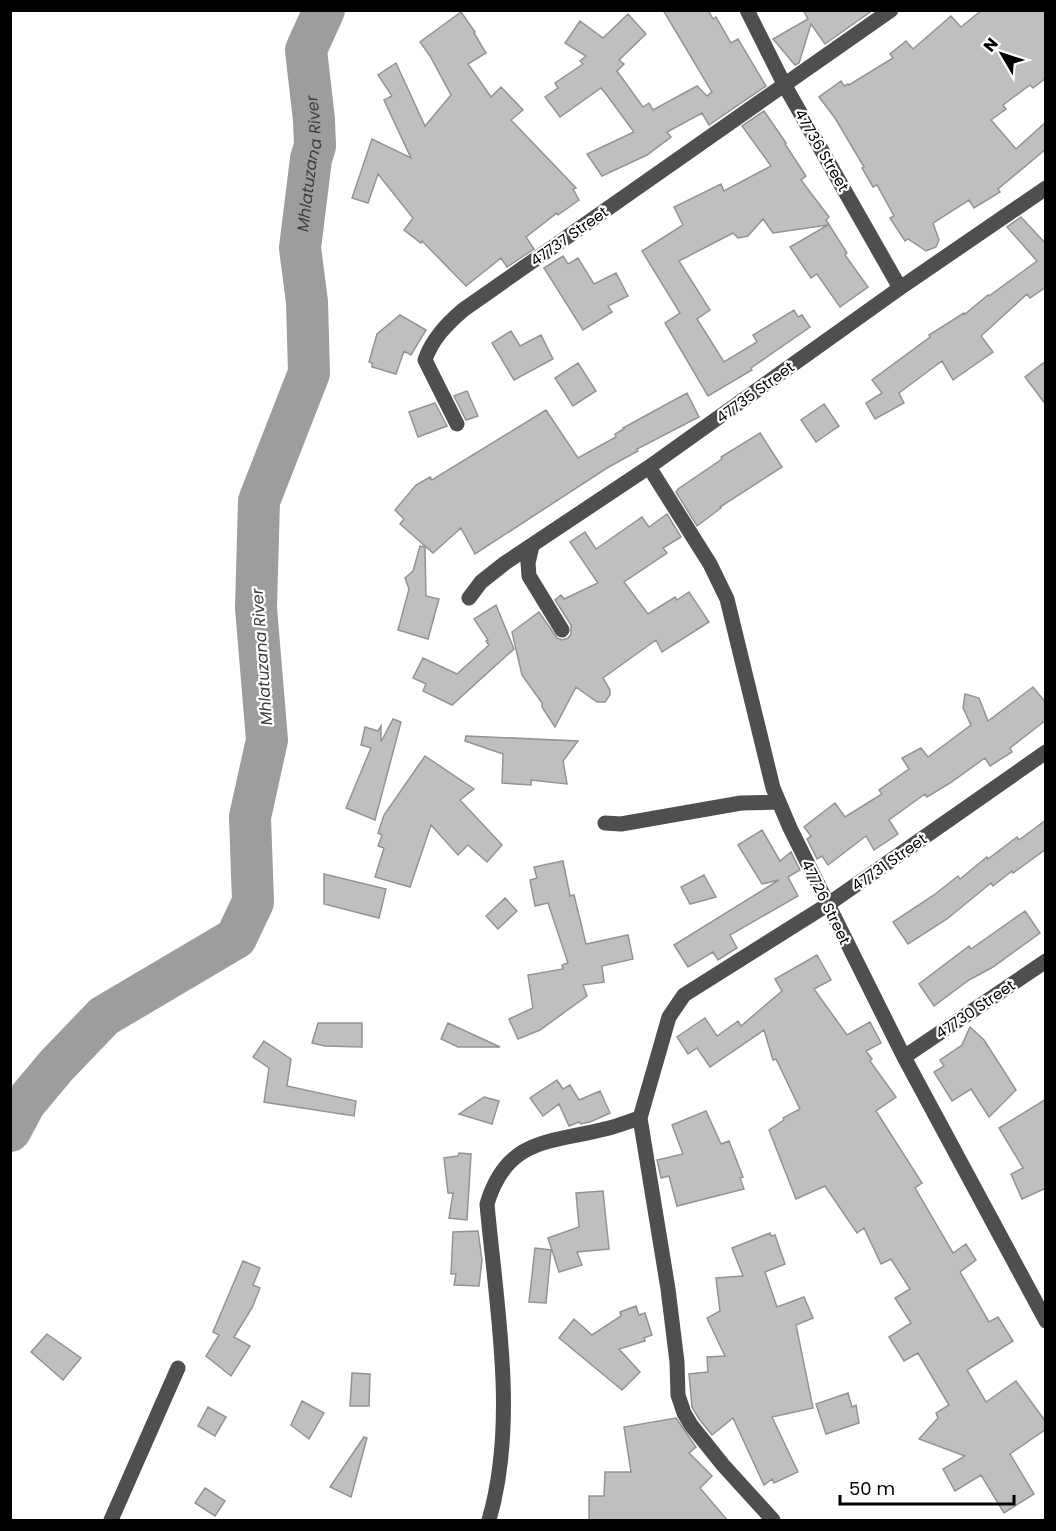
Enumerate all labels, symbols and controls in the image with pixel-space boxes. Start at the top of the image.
north arrow [972,24,1032,84]
text: N [978,33,1003,57]
water label: Mhlatuzana River [291,93,327,233]
street label: 47736 Street [790,105,854,195]
street label: 47737 Street [526,201,612,271]
street label: 47735 Street [712,356,798,428]
water label: Mhlatuzana River [246,587,278,726]
street label: 47731 Street [847,828,931,896]
street label: 47726 Street [796,856,856,948]
street label: 47730 Street [931,975,1019,1043]
scale bar [840,1468,1014,1506]
text: 50 m [849,1476,895,1501]

